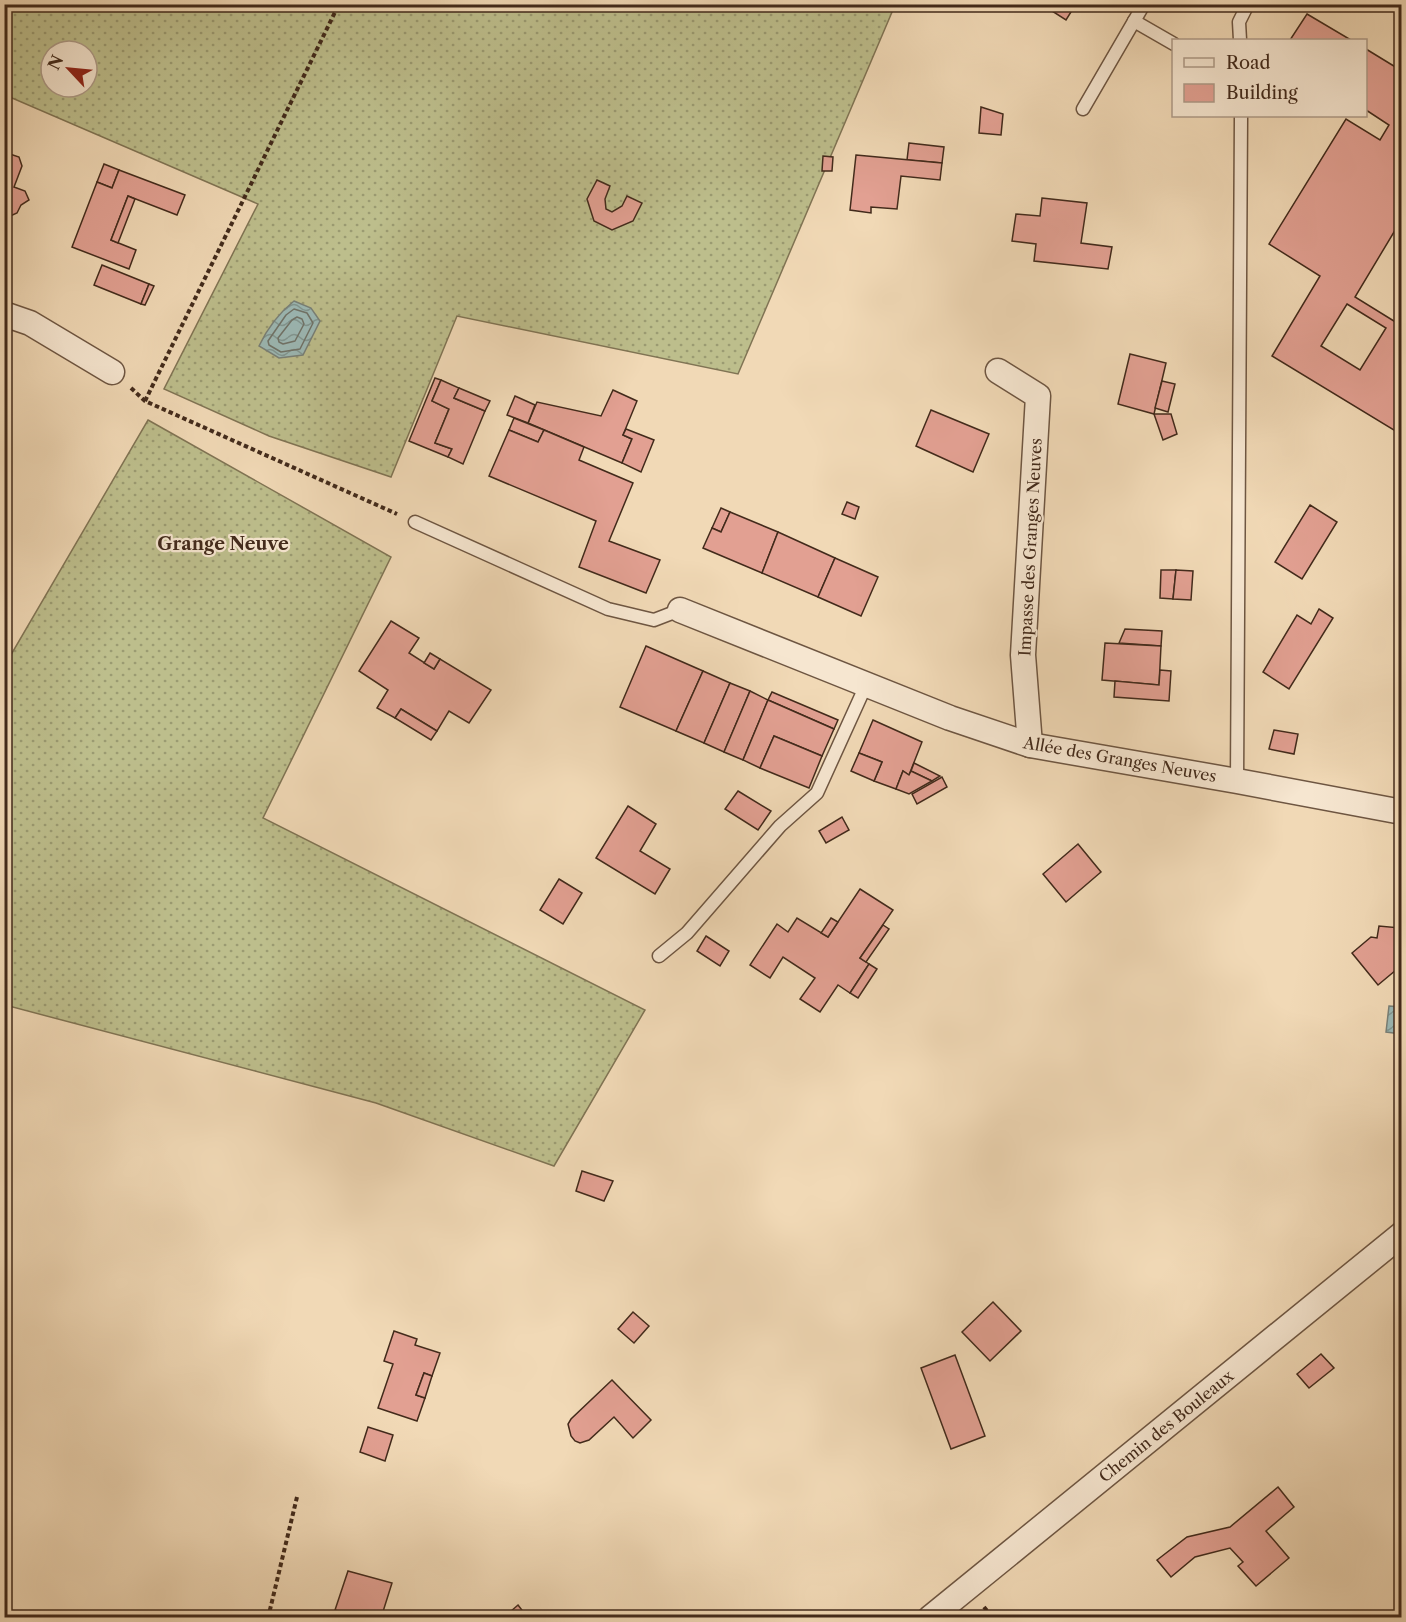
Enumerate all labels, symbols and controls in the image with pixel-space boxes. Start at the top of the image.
north arrow [39,39,99,99]
legend [1172,39,1367,117]
text: N [43,52,68,73]
text: Road [1226,52,1271,74]
text: Building [1226,82,1298,104]
street label: Impasse des Granges Neuves [1014,437,1046,657]
district label: Grange Neuve [157,533,289,555]
street label: Allée des Granges Neuves [1021,732,1218,786]
street label: Chemin des Bouleaux [1095,1365,1238,1486]

